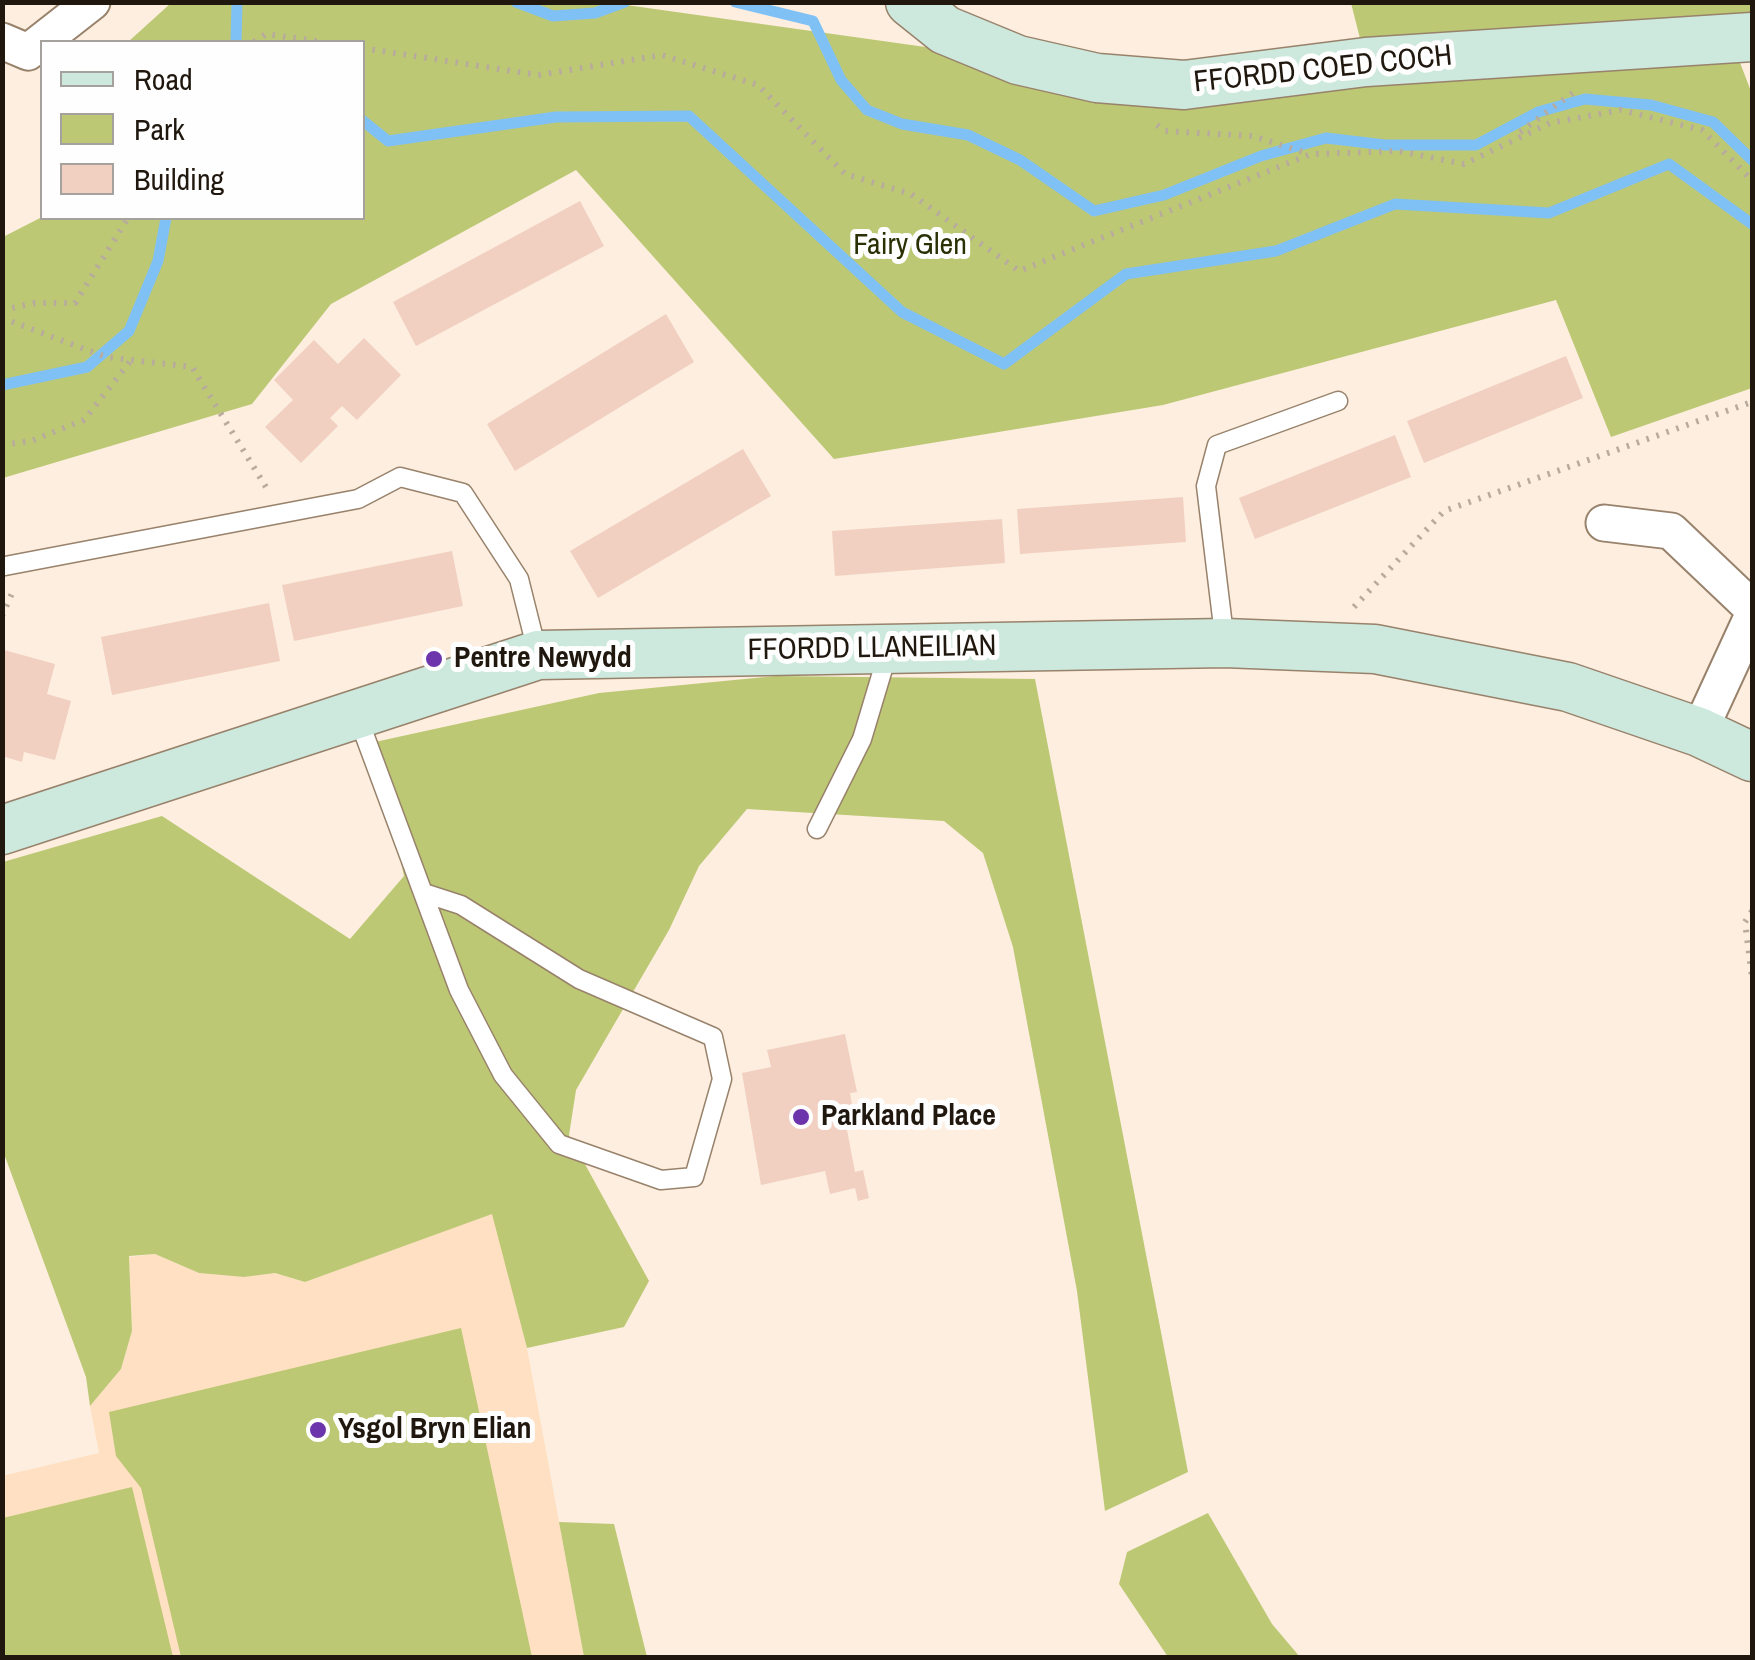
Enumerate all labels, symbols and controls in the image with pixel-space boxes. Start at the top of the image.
street label: FFORDD COED COCH [1192,39,1454,101]
legend [40,40,365,220]
text: Road [134,59,193,99]
text: Park [134,109,185,149]
text: Building [134,159,224,199]
park label: Fairy Glen [853,228,967,264]
street label: FFORDD LLANEILIAN [747,629,997,669]
place label: Pentre Newydd [454,641,632,677]
marker: Pentre Newydd [423,648,445,670]
place label: Parkland Place [821,1099,996,1135]
marker: Parkland Place [790,1106,812,1128]
place label: Ysgol Bryn Elian [338,1412,531,1448]
marker: Ysgol Bryn Elian [307,1419,329,1441]

